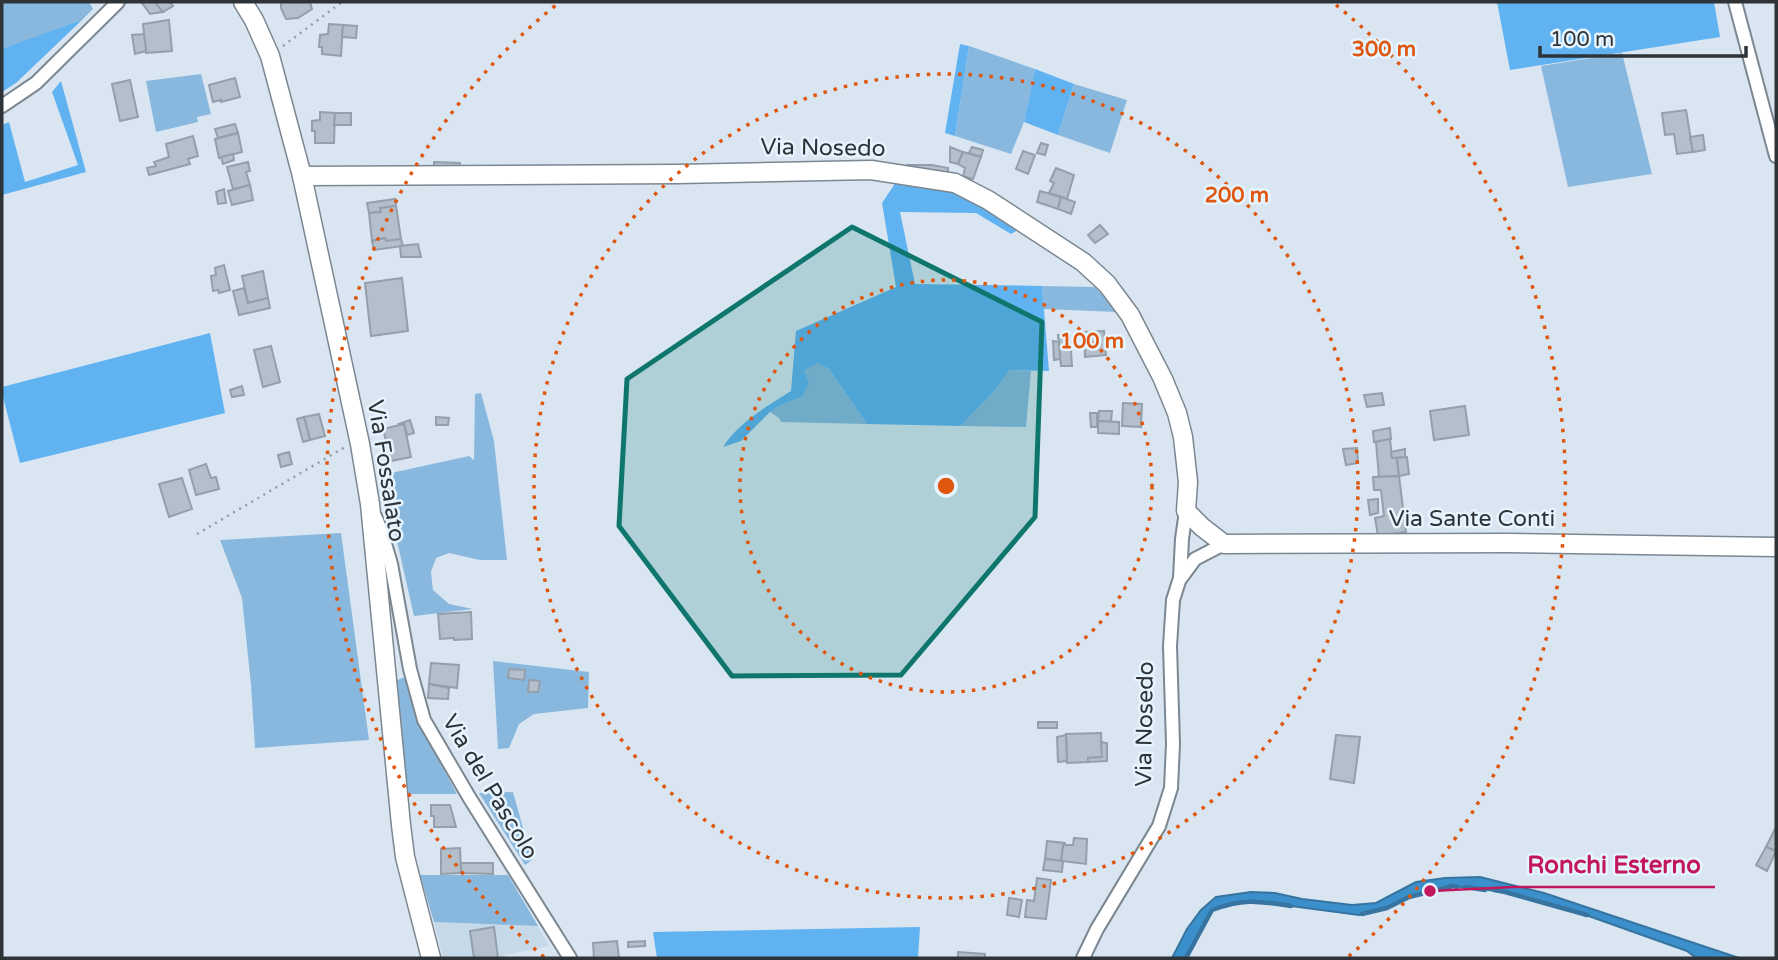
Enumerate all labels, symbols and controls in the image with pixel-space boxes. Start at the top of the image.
scale bar [1540,14,1746,58]
text: 100 m [1550,27,1614,52]
text: 300 m [1352,37,1416,62]
street label: Via Nosedo [760,133,886,163]
text: 200 m [1205,183,1269,208]
text: 100 m [1060,329,1124,354]
street label: Via Fossalato [361,398,411,544]
centre of rings [934,474,958,498]
street label: Via Sante Conti [1389,505,1555,533]
street label: Via Nosedo [1130,661,1160,787]
street label: Via del Pascolo [436,709,544,865]
callout: Ronchi Esterno [1513,842,1715,887]
text: Ronchi Esterno [1527,851,1701,880]

